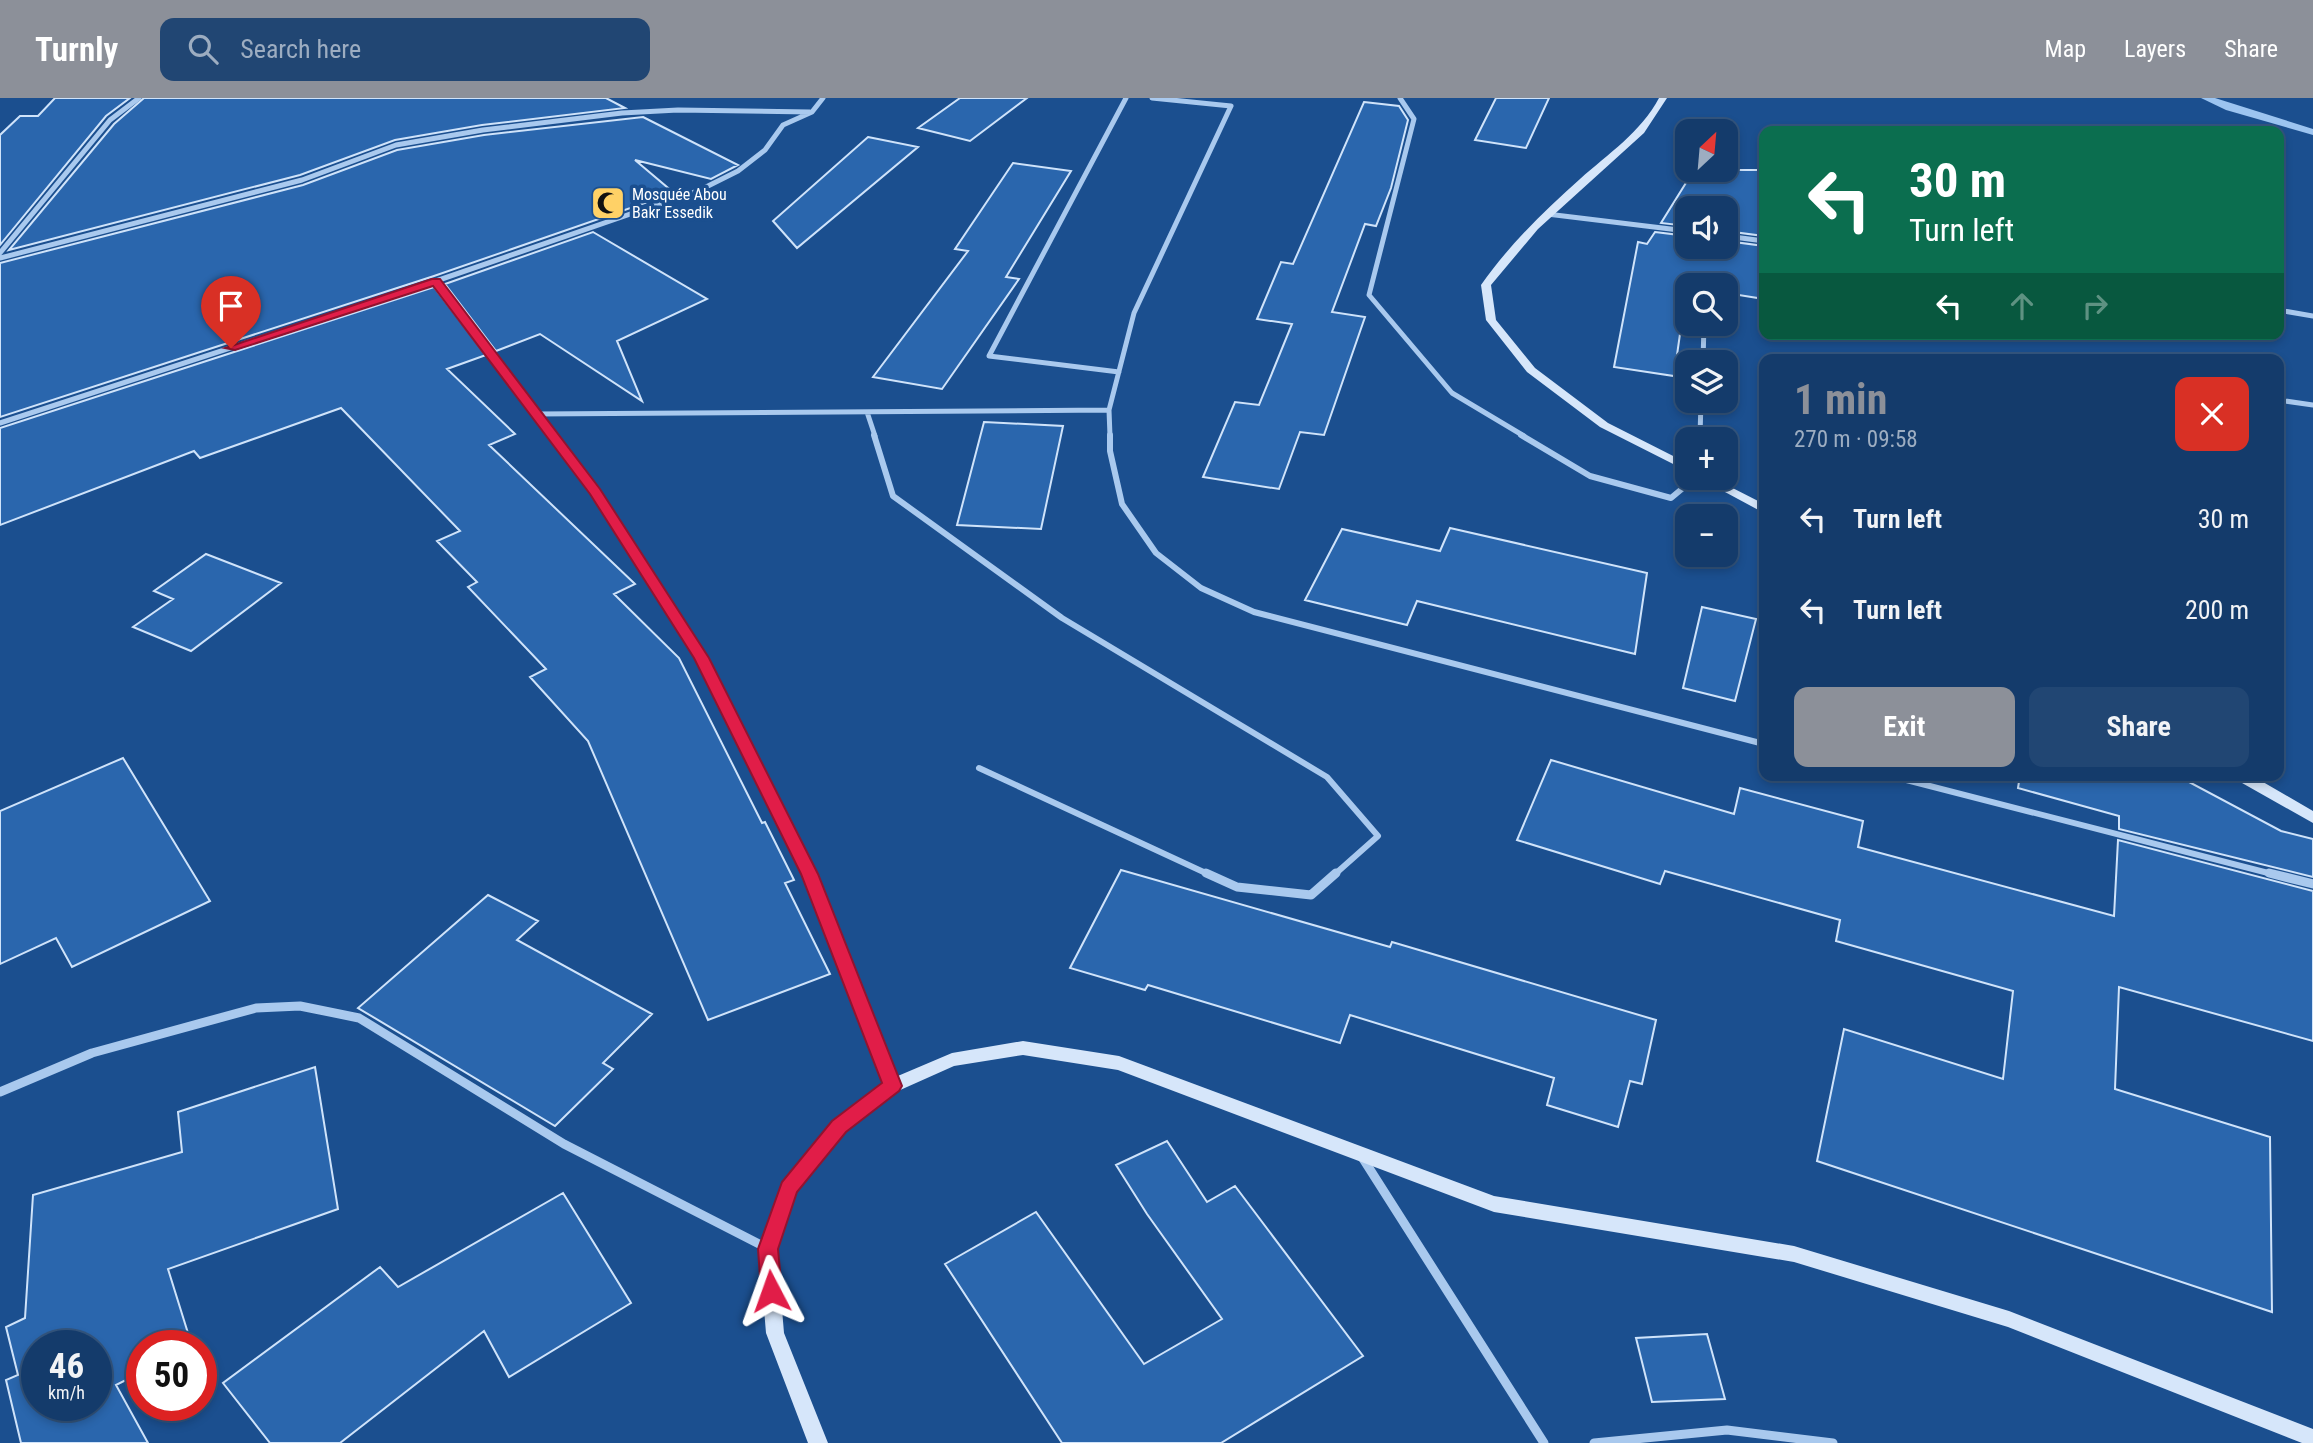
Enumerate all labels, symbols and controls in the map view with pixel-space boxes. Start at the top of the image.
search box [160,18,650,81]
text: Turnly [35,30,118,69]
icon: search [184,30,222,68]
text: Search here [240,34,361,64]
text: Map [2045,35,2086,63]
text: Layers [2124,35,2186,63]
text: Share [2224,35,2278,63]
north arrow [1675,119,1738,182]
map controls [1675,119,1738,567]
text: 30 m [1909,152,2006,209]
icon: left [1794,154,1885,245]
mosque icon: Mosquée Abou Bakr Essedik [589,184,627,222]
place label: Mosquée Abou Bakr Essedik [632,185,727,222]
button: sound [1675,196,1738,259]
text: Turn left [1909,211,2014,249]
button: search [1675,273,1738,336]
pin [201,276,261,348]
icon: arrive [212,287,250,325]
icon: left [1930,287,1968,325]
icon: ahead [2003,287,2041,325]
icon: right [2076,287,2114,325]
button: layers [1675,350,1738,413]
text: 1 min [1794,375,1887,424]
button: close [2175,377,2249,451]
text: 270 m · 09:58 [1794,426,1918,453]
button: + [1675,427,1738,490]
icon: left [1794,500,1832,538]
button: − [1675,504,1738,567]
text: Turn left [1853,504,1942,534]
text: 30 m [2198,504,2249,534]
icon: left [1794,591,1832,629]
text: Turn left [1853,595,1942,625]
text: 200 m [2185,595,2249,625]
button: Exit [1794,687,2015,767]
button: Share [2029,687,2249,767]
position arrow [734,1254,808,1328]
speed limit sign: 50 [126,1330,217,1421]
text: 46 [49,1346,84,1387]
text: km/h [48,1382,85,1403]

